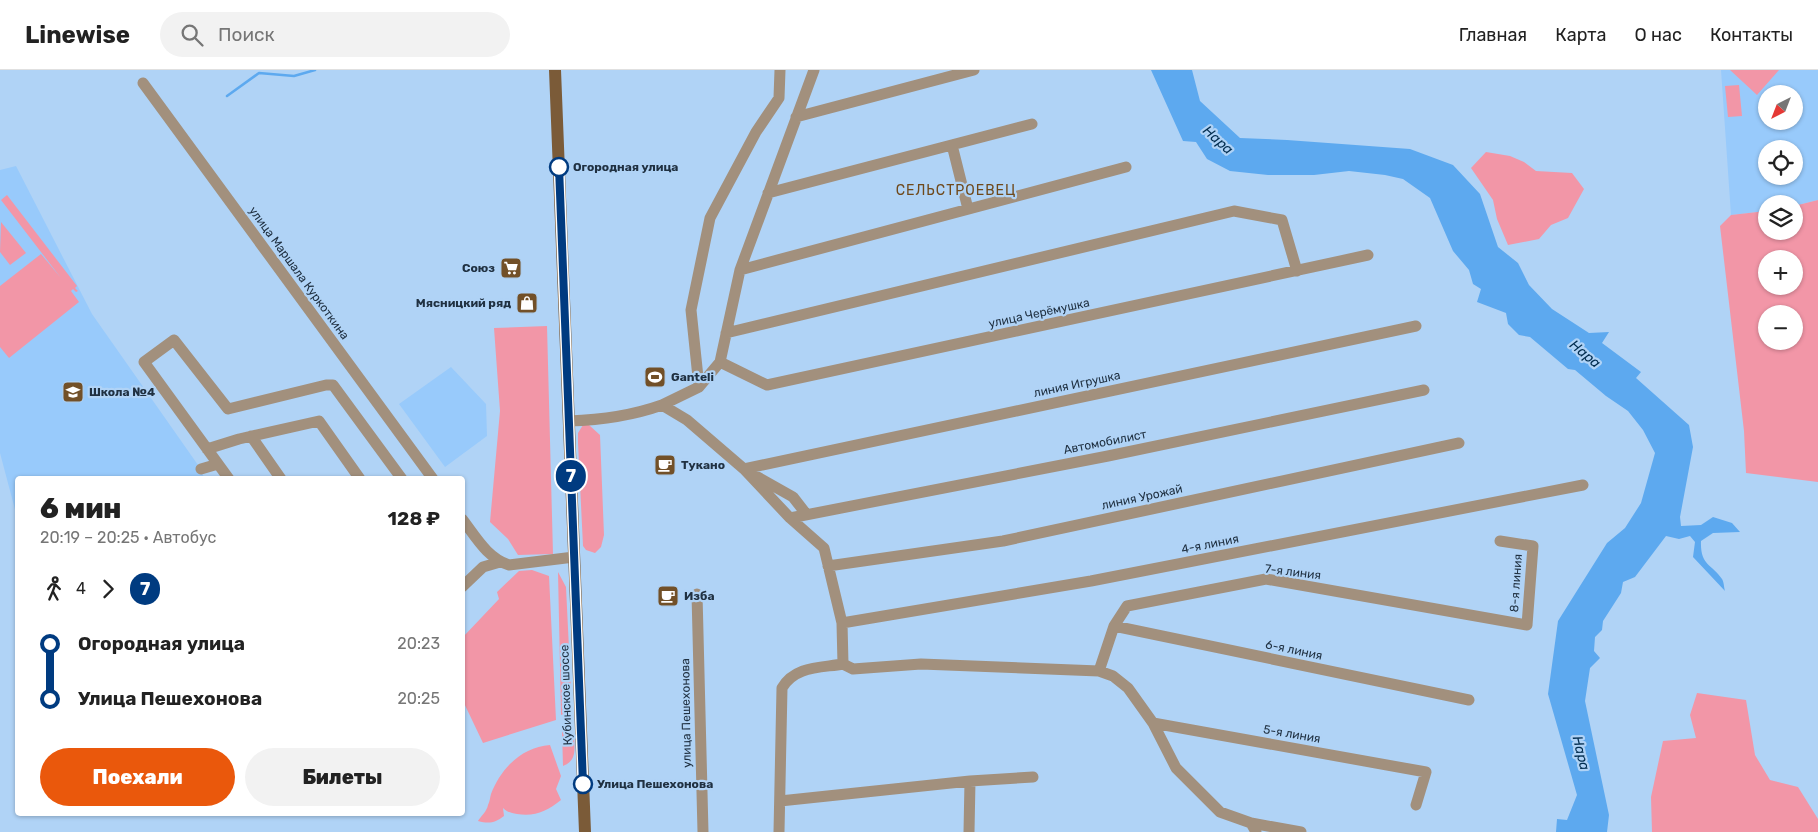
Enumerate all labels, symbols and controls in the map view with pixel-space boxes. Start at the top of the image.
search box [160,12,510,57]
text: Linewise [25,21,130,49]
icon: search [178,21,206,49]
text: Поиск [218,23,275,46]
text: Главная [1459,24,1527,46]
text: Карта [1555,24,1607,46]
text: О нас [1635,24,1682,46]
text: Контакты [1710,24,1793,46]
north arrow [1758,85,1802,130]
map controls [1758,85,1803,350]
water label: Нара [1199,122,1237,158]
button: locate [1758,140,1803,185]
marker: Огородная улица [549,157,569,177]
place label: Огородная улица [573,160,678,174]
district label: СЕЛЬСТРОЕВЕЦ [896,182,1016,199]
button: layers [1758,195,1803,240]
street label: улица Маршала Куркоткина [246,204,352,342]
button: + [1758,250,1803,295]
supermarket icon: Союз [499,256,523,280]
place label: Союз [462,261,495,275]
shop icon: Мясницкий ряд [515,291,539,315]
street label: улица Черёмушка [987,295,1091,331]
place label: Мясницкий ряд [416,296,511,310]
button: − [1758,305,1803,350]
water label: Нара [1566,336,1604,372]
sports icon: Ganteli [643,365,667,389]
street label: линия Игрушка [1032,368,1122,400]
place label: Ganteli [671,370,714,384]
school or university icon: Школа №4 [61,380,85,404]
place label: Школа №4 [89,385,155,399]
street label: Автомобилист [1062,427,1148,457]
cafe icon: Тукано [653,453,677,477]
place label: Тукано [681,458,725,472]
line badge: 7 [555,460,587,492]
text: 7 [566,465,576,487]
street label: линия Урожай [1100,482,1184,512]
text: 6 мин [40,492,122,525]
text: 128 ₽ [388,507,440,530]
text: 20:19 – 20:25 · Автобус [40,528,216,547]
street label: 4-я линия [1180,532,1240,556]
street label: 8-я линия [1507,553,1525,613]
street label: 7-я линия [1264,562,1322,582]
icon: walk [40,575,68,603]
icon: forward [94,575,122,603]
text: 7 [140,578,150,600]
text: 4 [76,579,86,598]
cafe icon: Изба [656,584,680,608]
place label: Изба [684,589,715,603]
text: Огородная улица [78,632,245,655]
text: 20:23 [397,634,440,653]
street label: 6-я линия [1264,637,1324,663]
street label: Кубинское шоссе [557,644,575,746]
street label: улица Пешехонова [678,658,694,768]
text: Улица Пешехонова [78,687,262,710]
text: 20:25 [397,689,440,708]
street label: 5-я линия [1262,722,1322,746]
water label: Нара [1569,734,1593,772]
button: Поехали [40,748,235,806]
button: Билеты [245,748,440,806]
marker: Улица Пешехонова [573,774,593,794]
place label: Улица Пешехонова [597,777,713,791]

